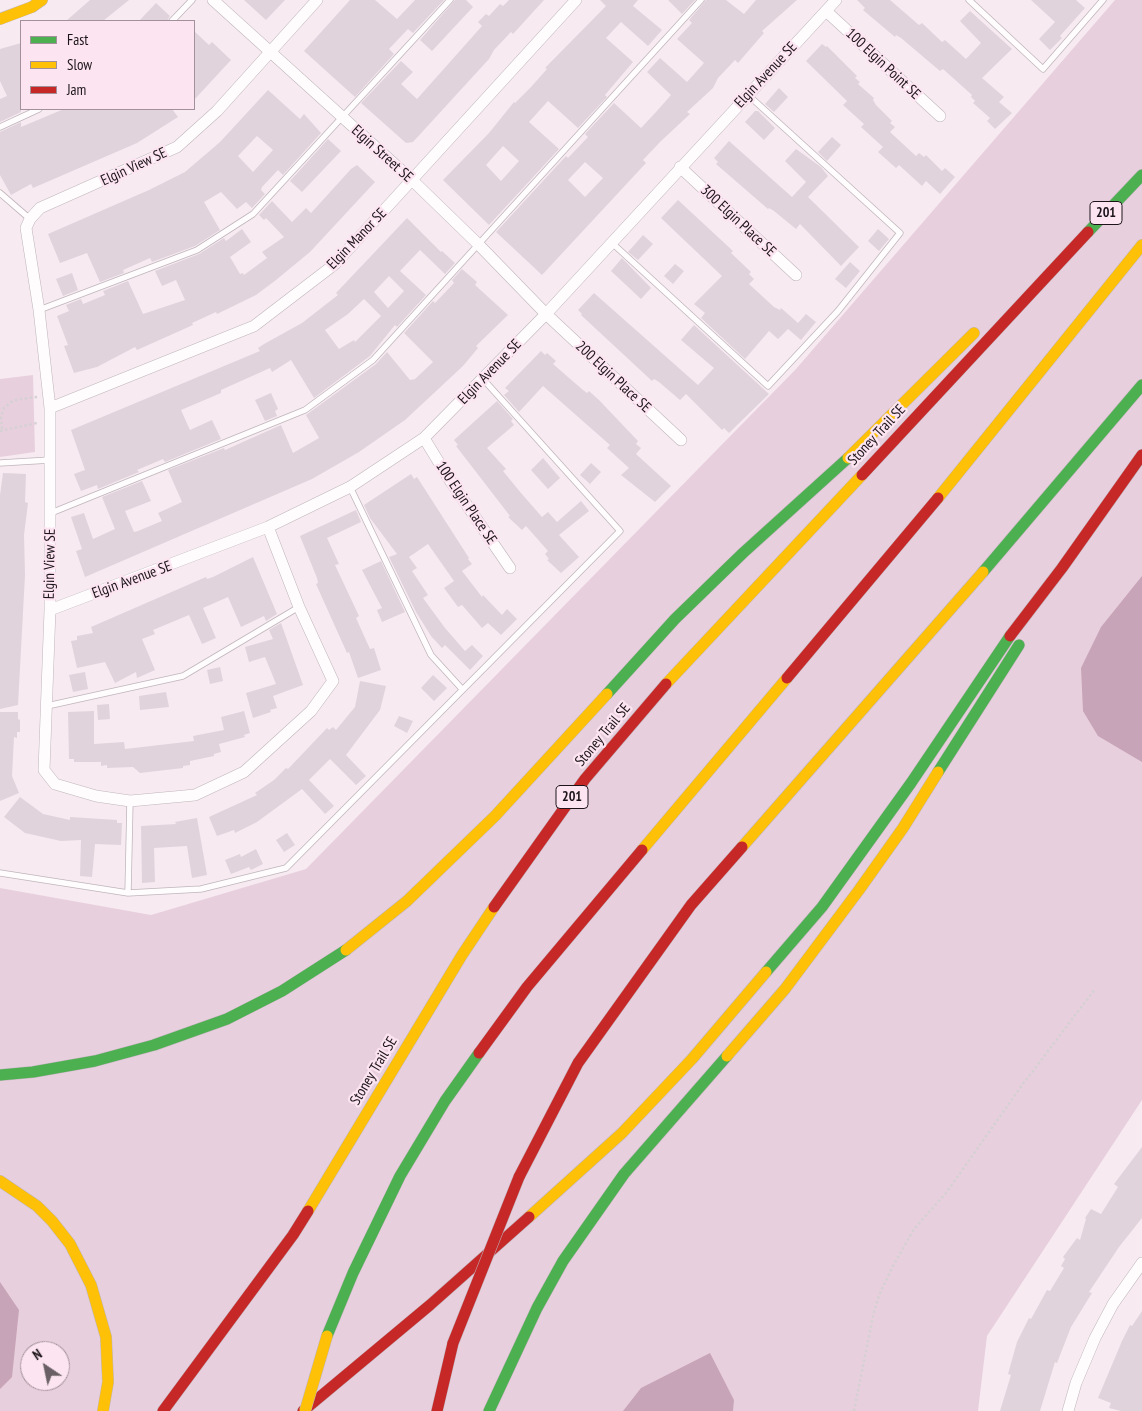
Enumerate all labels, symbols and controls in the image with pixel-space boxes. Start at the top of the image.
legend [20,20,195,110]
street label: 100 Elgin Point SE [842,25,924,103]
text: Fast [67,30,88,49]
street label: Elgin Avenue SE [731,38,801,112]
text: Slow [67,55,92,74]
text: Jam [67,80,86,99]
street label: Elgin Street SE [348,122,416,186]
street label: Elgin View SE [98,144,170,190]
street label: 300 Elgin Place SE [697,182,779,260]
road number: 201 [1090,202,1122,224]
street label: Elgin Manor SE [323,205,391,273]
street label: Elgin Avenue SE [455,336,525,408]
street label: 200 Elgin Place SE [572,338,654,416]
street label: Stoney Trail SE [844,401,910,469]
street label: 100 Elgin Place SE [432,458,500,548]
street label: Elgin View SE [40,529,60,599]
street label: Elgin Avenue SE [90,557,174,603]
street label: Stoney Trail SE [571,700,635,770]
road number: 201 [556,786,588,809]
street label: Stoney Trail SE [347,1034,401,1108]
north arrow [20,1341,70,1391]
text: N [29,1345,45,1364]

